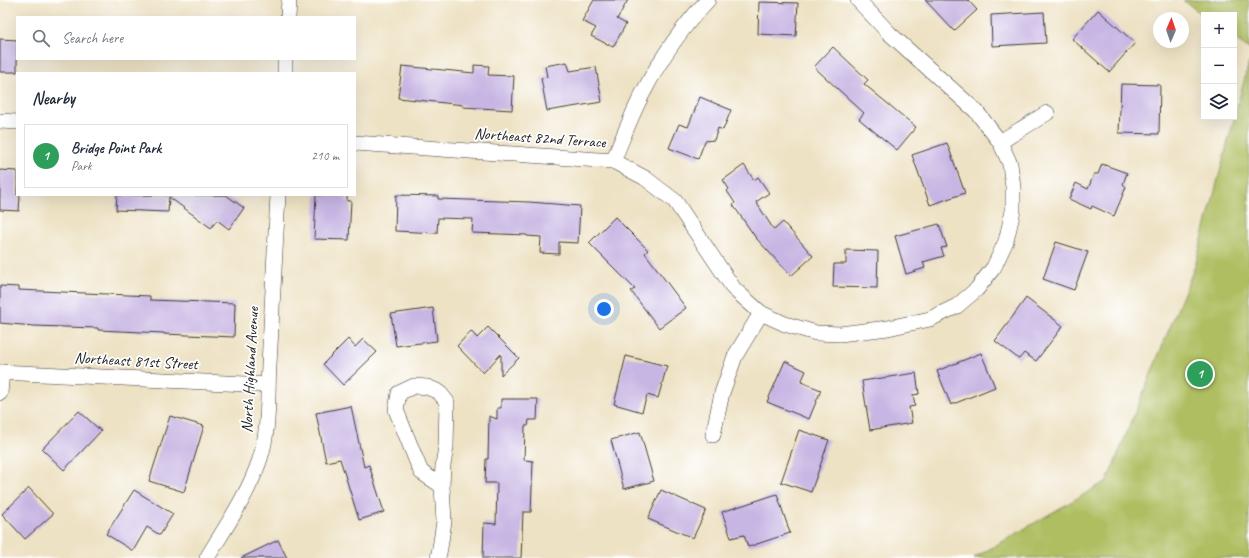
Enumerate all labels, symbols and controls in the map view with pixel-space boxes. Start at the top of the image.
north arrow [1153,12,1189,48]
map controls [1201,12,1237,120]
button: + [1201,12,1237,48]
search box [16,16,356,60]
icon: search [30,27,52,49]
text: Search here [62,29,123,48]
button: − [1201,48,1237,84]
button: layers [1201,84,1237,120]
text: Nearby [32,88,75,109]
street label: Northeast 82nd Terrace [474,123,608,153]
text: Bridge Point Park [71,139,161,158]
text: 1 [43,148,49,164]
text: 210 m [311,148,339,164]
text: Park [71,158,92,174]
your location [594,299,614,319]
street label: North Highland Avenue [237,305,263,433]
street label: Northeast 81st Street [74,348,200,374]
pin: 1 [1187,359,1213,389]

